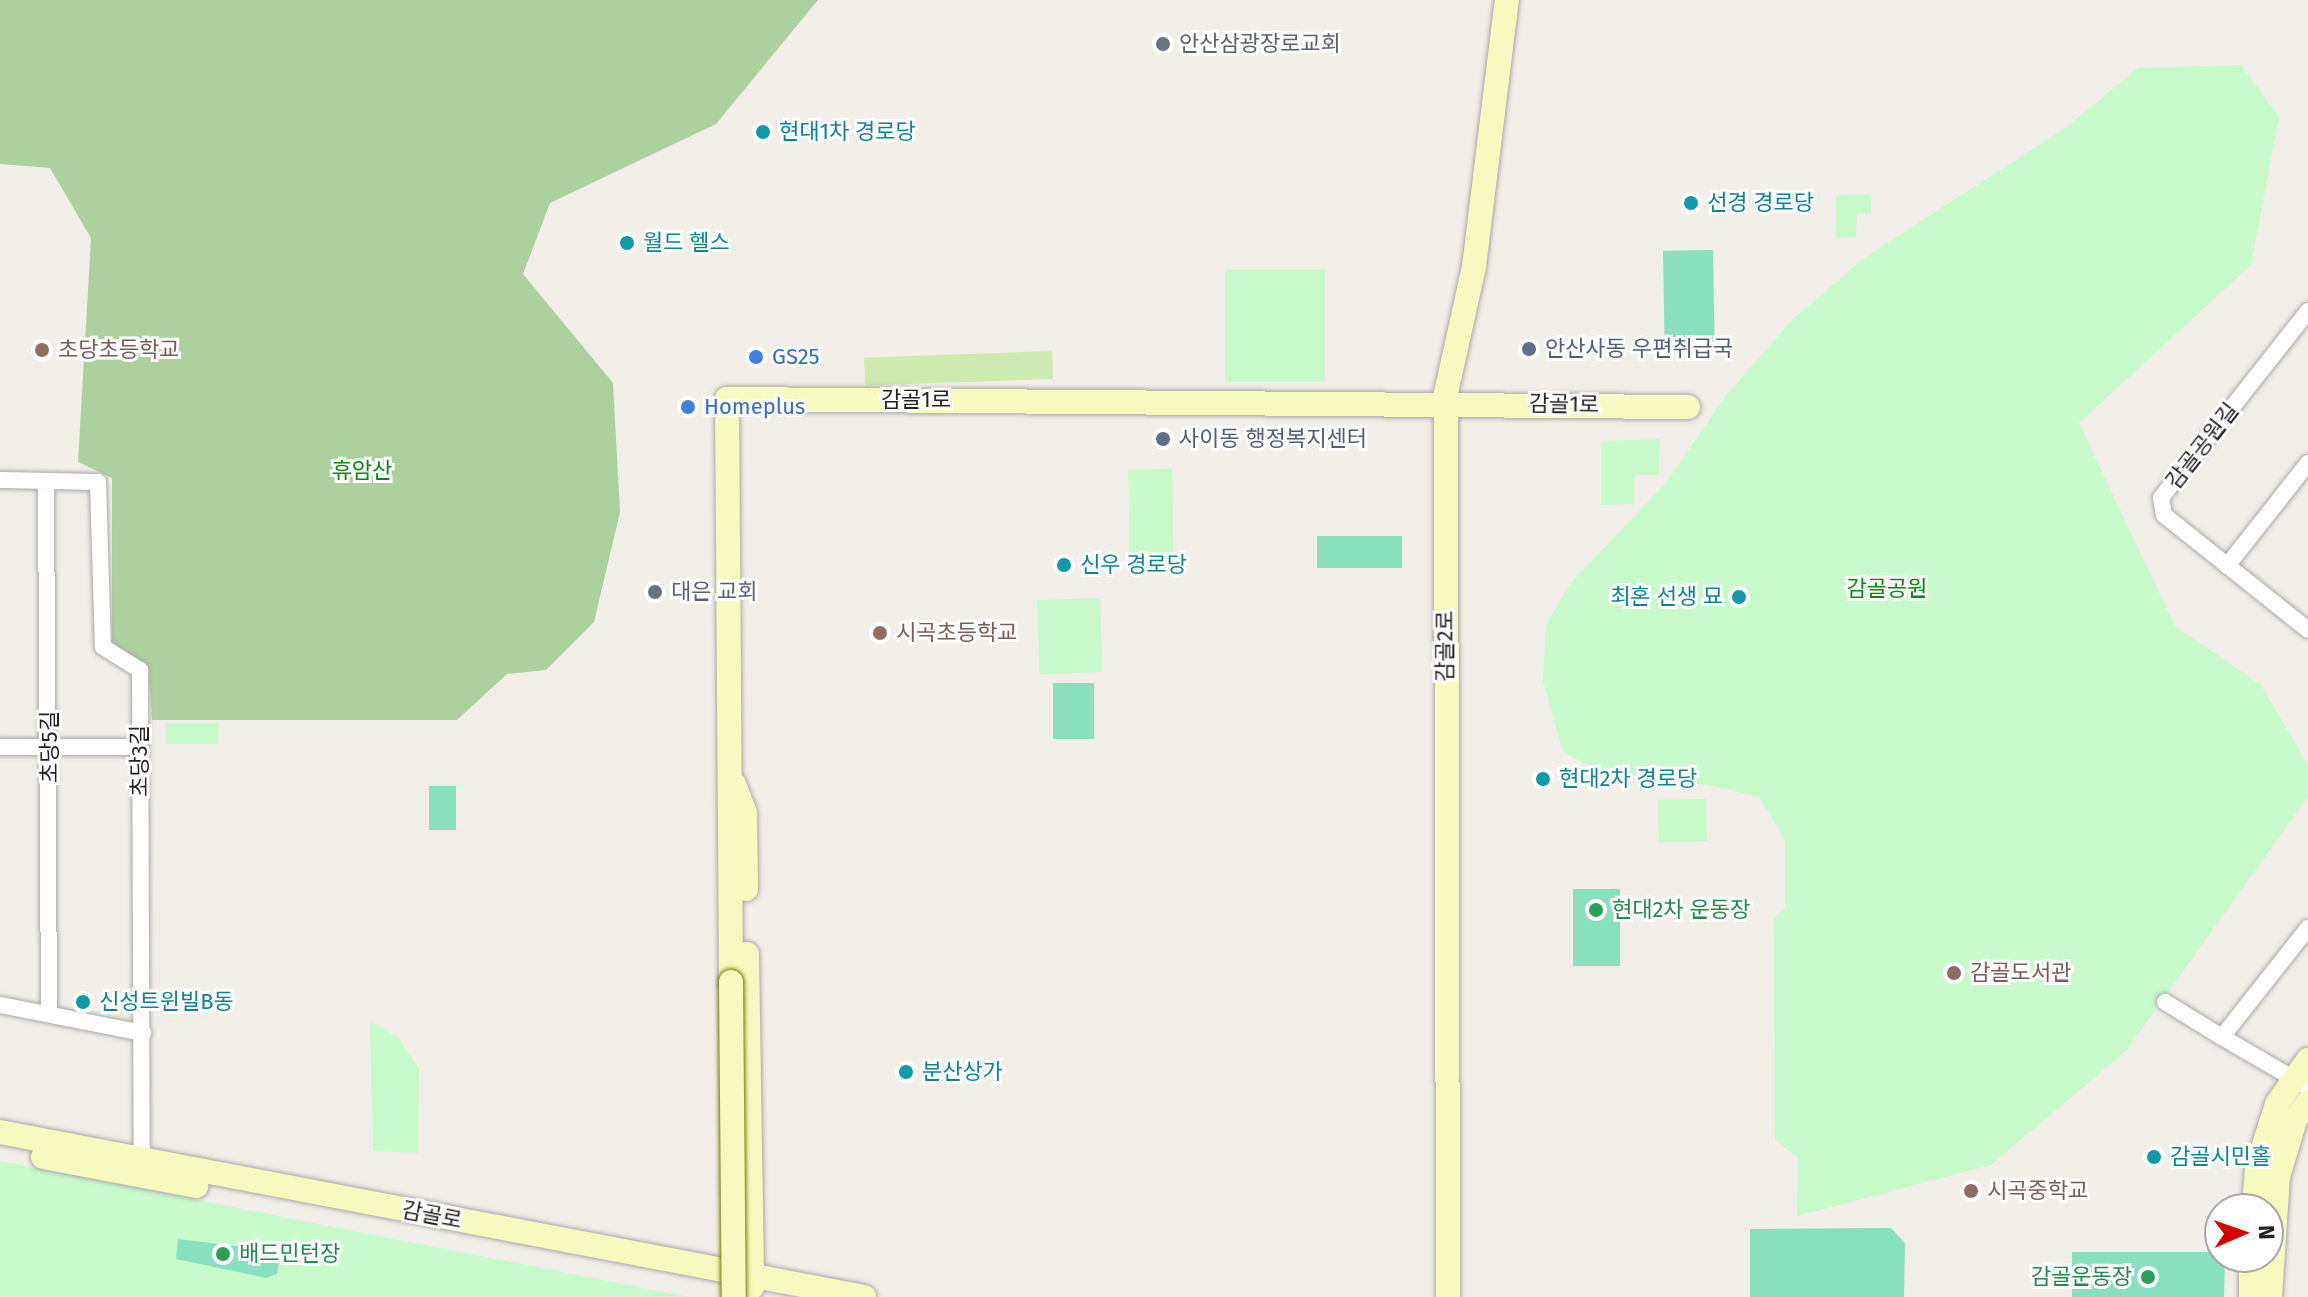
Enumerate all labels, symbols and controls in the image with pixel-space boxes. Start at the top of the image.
place label: 안산삼광장로교회 [1179,31,1341,57]
marker: 안산삼광장로교회 [1154,35,1172,53]
place label: 현대1차 경로당 [779,119,916,145]
marker: 현대1차 경로당 [754,123,772,141]
place label: 선경 경로당 [1707,190,1814,216]
marker: 선경 경로당 [1682,194,1700,212]
place label: 월드 헬스 [643,230,730,256]
marker: 월드 헬스 [618,234,636,252]
place label: 안산사동 우편취급국 [1545,336,1733,362]
place label: 초당초등학교 [58,337,179,363]
marker: 안산사동 우편취급국 [1520,340,1538,358]
marker: 초당초등학교 [33,341,51,359]
place label: GS25 [772,344,820,370]
marker: GS25 [747,348,765,366]
street label: 감골1로 [881,387,951,413]
street label: 감골1로 [1529,390,1599,418]
place label: Homeplus [704,394,805,420]
marker: Homeplus [679,398,697,416]
street label: 감골공원길 [2160,398,2244,494]
place label: 사이동 행정복지센터 [1179,426,1367,452]
marker: 사이동 행정복지센터 [1154,430,1172,448]
park label: 휴암산 [332,458,392,484]
place label: 신우 경로당 [1080,552,1187,578]
marker: 신우 경로당 [1055,556,1073,574]
park label: 감골공원 [1847,576,1927,602]
place label: 대은 교회 [671,579,758,605]
marker: 대은 교회 [646,583,664,601]
place label: 최혼 선생 묘 [1610,584,1723,610]
marker: 최혼 선생 묘 [1730,588,1748,606]
street label: 감골2로 [1432,610,1458,682]
place label: 시곡초등학교 [896,620,1017,646]
marker: 시곡초등학교 [871,624,889,642]
street label: 초당5길 [37,711,63,783]
street label: 초당3길 [127,725,153,797]
place label: 현대2차 경로당 [1559,766,1697,792]
marker: 현대2차 경로당 [1534,770,1552,788]
place label: 현대2차 운동장 [1612,897,1750,923]
marker: 현대2차 운동장 [1587,901,1605,919]
place label: 감골도서관 [1970,960,2071,986]
marker: 감골도서관 [1945,964,1963,982]
place label: 신성트윈빌B동 [99,989,234,1015]
marker: 신성트윈빌B동 [74,993,92,1011]
place label: 분산상가 [922,1059,1003,1085]
marker: 분산상가 [897,1063,915,1081]
place label: 감골시민홀 [2170,1144,2271,1170]
marker: 감골시민홀 [2145,1148,2163,1166]
place label: 시곡중학교 [1987,1178,2088,1204]
marker: 시곡중학교 [1962,1182,1980,1200]
north arrow [2204,1193,2284,1273]
street label: 감골로 [400,1196,464,1234]
text: N [2253,1224,2280,1240]
place label: 배드민턴장 [239,1241,340,1267]
marker: 배드민턴장 [214,1245,232,1263]
place label: 감골운동장 [2031,1264,2132,1290]
marker: 감골운동장 [2139,1268,2157,1286]

